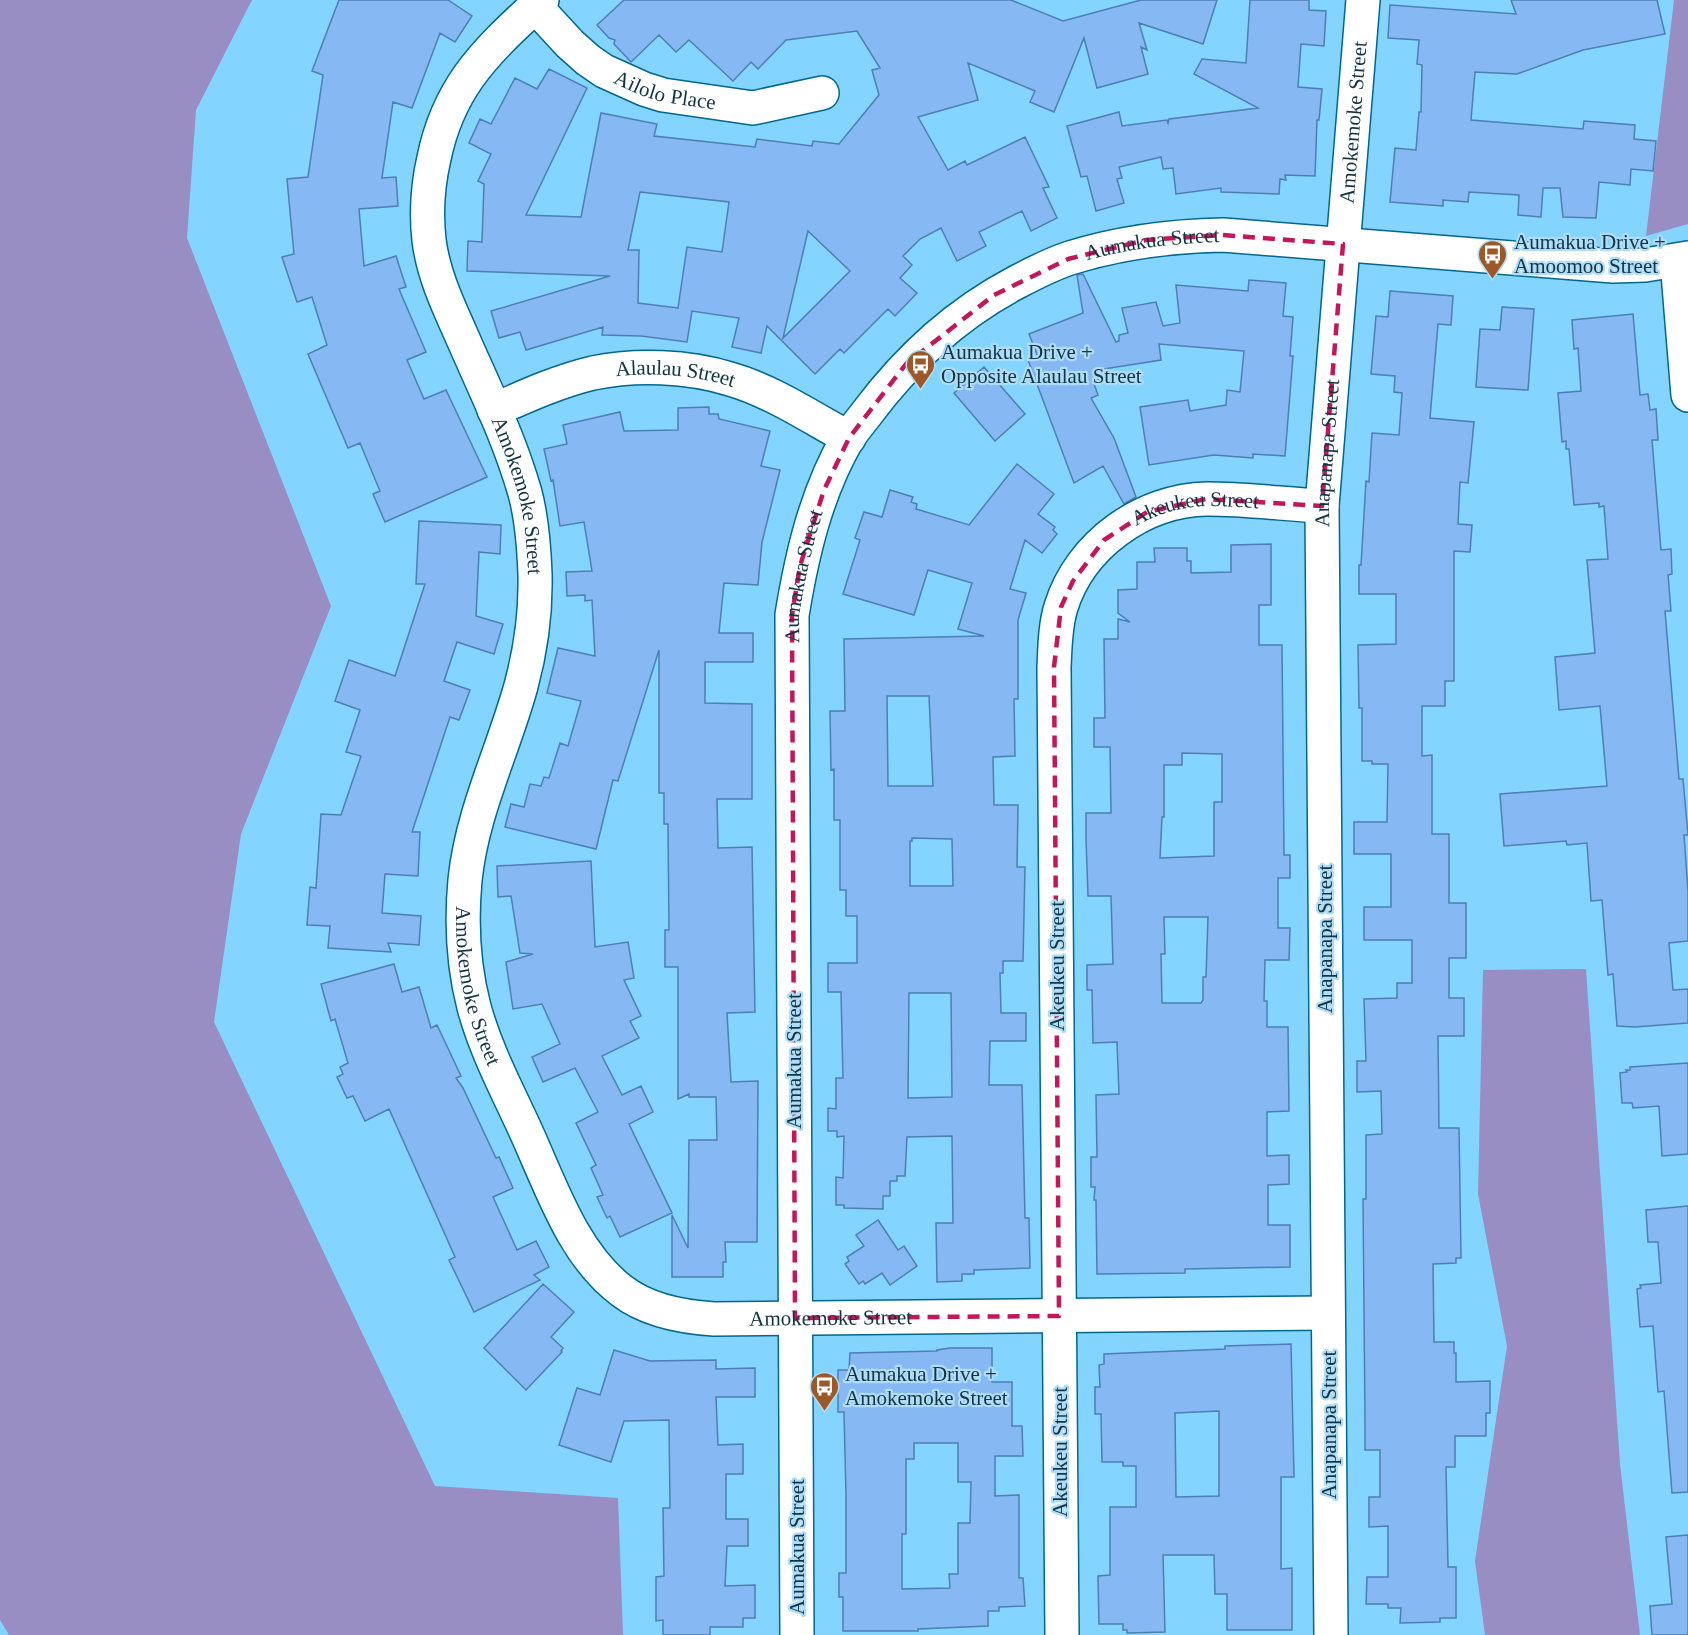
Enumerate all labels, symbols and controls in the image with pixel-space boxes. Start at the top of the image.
street label: Amokemoke Street [1335,40,1372,204]
street label: Ailolo Place [611,65,717,114]
street label: Aumakua Street [1082,223,1220,265]
place label: Aumakua Drive + Amoomoo Street [1514,230,1666,278]
bus stop icon: Aumakua Drive + Amoomoo Street [1477,238,1509,280]
place label: Aumakua Drive + Opposite Alaulau Street [941,340,1142,388]
bus stop icon: Aumakua Drive + Opposite Alaulau Street [904,348,936,390]
street label: Alaulau Street [614,355,738,392]
street label: Anapanapa Street [1310,378,1344,528]
street label: Amokemoke Street [487,413,547,575]
street label: Akeukeu Street [1127,487,1260,531]
street label: Aumakua Street [780,506,828,643]
street label: Anapanapa Street [1313,864,1337,1013]
street label: Akeukeu Street [1045,901,1069,1031]
street label: Amokemoke Street [451,906,506,1069]
street label: Aumakua Street [782,993,806,1129]
street label: Amokemoke Street [749,1305,912,1331]
street label: Anapanapa Street [1317,1350,1341,1499]
place label: Aumakua Drive + Amokemoke Street [845,1362,1008,1410]
bus stop icon: Aumakua Drive + Amokemoke Street [808,1370,840,1412]
street label: Akeukeu Street [1048,1387,1072,1517]
street label: Aumakua Street [785,1479,809,1615]

